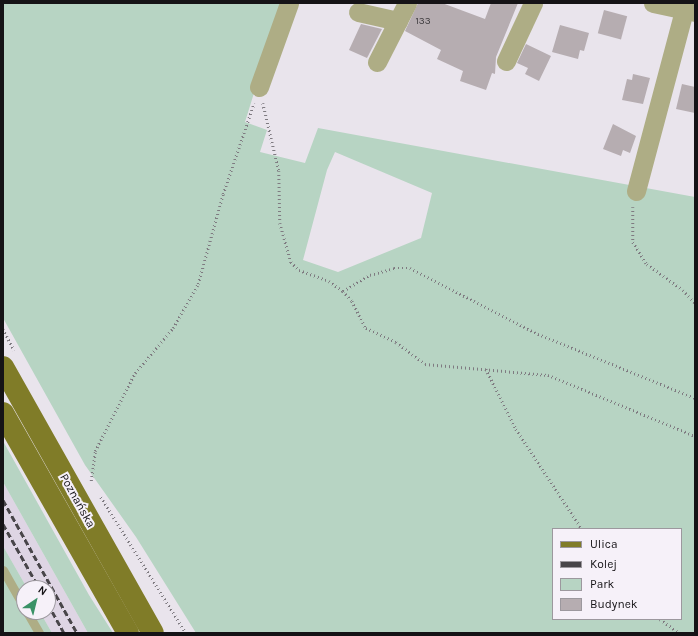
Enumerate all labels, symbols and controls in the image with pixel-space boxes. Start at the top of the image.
house number: 133 [415,16,431,28]
street label: Poznańska [56,471,98,531]
legend [552,528,682,620]
text: Ulica [590,537,618,551]
text: Kolej [590,557,617,571]
text: Park [590,577,614,591]
north arrow [16,580,56,620]
text: N [36,583,50,598]
text: Budynek [590,597,638,611]

